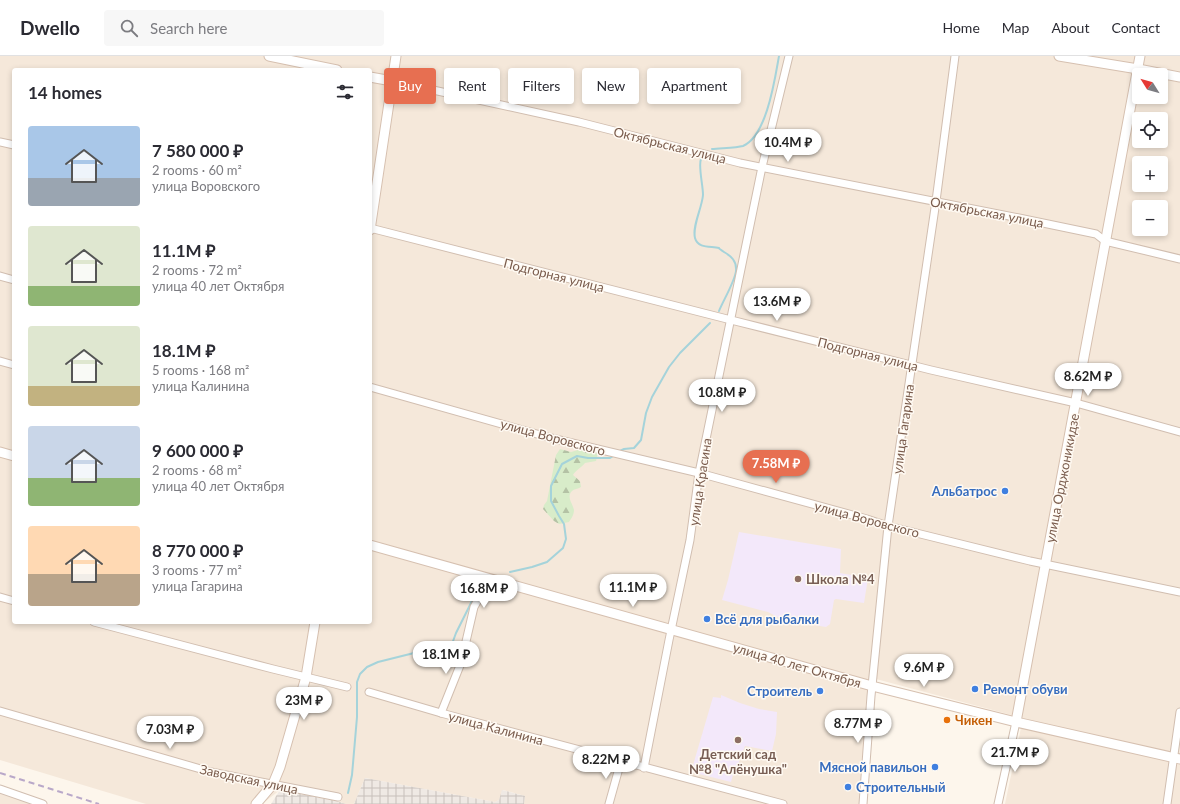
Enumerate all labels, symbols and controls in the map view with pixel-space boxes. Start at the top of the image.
search box [104,10,384,46]
text: Dwello [20,16,80,39]
icon: search [118,17,140,39]
text: Search here [150,19,227,37]
text: Home [942,19,980,36]
text: Map [1002,19,1029,36]
text: About [1051,19,1089,36]
text: Contact [1111,19,1160,36]
chip: Buy [384,68,436,104]
chip: Rent [444,68,500,104]
chip: Filters [508,68,574,104]
chip: New [582,68,639,104]
chip: Apartment [647,68,741,104]
north arrow [1132,68,1168,104]
map controls [1132,68,1168,236]
icon: filters [334,81,356,103]
text: 14 homes [28,82,102,103]
button: locate [1132,112,1168,148]
street label: Октябрьская улица [612,123,728,167]
pin: 10.4M ₽ [751,129,825,163]
text: 10.4M ₽ [764,134,812,150]
text: 7 580 000 ₽ [152,140,243,161]
icon: home [60,142,108,190]
button: + [1132,156,1168,192]
text: 2 rooms · 60 m² [152,162,242,178]
text: улица Воровского [152,178,260,194]
street label: Октябрьская улица [929,193,1045,231]
button: − [1132,200,1168,236]
text: 11.1M ₽ [152,240,216,261]
icon: home [60,242,108,290]
street label: Подгорная улица [502,255,606,295]
text: 2 rooms · 72 m² [152,262,242,278]
text: улица 40 лет Октября [152,278,284,294]
pin: 13.6M ₽ [740,288,814,322]
text: 13.6M ₽ [753,293,801,309]
street label: Подгорная улица [816,334,920,374]
text: 18.1M ₽ [152,340,216,361]
icon: home [60,342,108,390]
text: 5 rooms · 168 m² [152,362,249,378]
pin: 8.62M ₽ [1051,363,1125,397]
text: 8.62M ₽ [1064,368,1112,384]
text: улица Калинина [152,378,250,394]
pin: 10.8M ₽ [685,379,759,413]
street label: улица Гагарина [889,383,917,475]
text: 10.8M ₽ [698,384,746,400]
street label: улица Орджоникидзе [1042,412,1082,544]
street label: улица Воровского [499,415,607,459]
street label: улица Красина [685,437,715,527]
text: 9 600 000 ₽ [152,440,243,461]
icon: home [60,442,108,490]
pin: 7.58M ₽ [739,450,813,484]
text: 7.58M ₽ [752,455,800,471]
text: 2 rooms · 68 m² [152,462,242,478]
text: улица 40 лет Октября [152,478,284,494]
place label: Альбатрос [931,483,998,499]
marker: Альбатрос [1000,486,1010,496]
street label: улица Воровского [813,497,921,541]
text: 8 770 000 ₽ [152,540,243,561]
icon: home [60,542,108,590]
text: 3 rooms · 77 m² [152,562,242,578]
place label: Школа №4 [806,571,875,587]
pin: 11.1M ₽ [596,574,670,608]
marker: Школа №4 [793,574,803,584]
pin: 16.8M ₽ [447,575,521,609]
text: улица Гагарина [152,578,243,594]
text: 11.1M ₽ [609,579,657,595]
text: 16.8M ₽ [460,580,508,596]
place label: Всё для рыбалки [715,611,819,627]
marker: Всё для рыбалки [702,614,712,624]
street label: улица 40 лет Октября [731,639,863,691]
pin: 18.1M ₽ [409,641,483,675]
text: 18.1M ₽ [422,646,470,662]
pin: 9.6M ₽ [891,654,957,688]
text: 9.6M ₽ [903,659,945,675]
place label: Ремонт обуви [983,681,1068,697]
place label: Строитель [747,683,813,699]
marker: Ремонт обуви [970,684,980,694]
marker: Строитель [815,686,825,696]
pin: 23M ₽ [276,687,332,721]
text: 23M ₽ [285,692,323,708]
street label: улица Калинина [447,708,545,748]
pin: 8.77M ₽ [821,710,895,744]
place label: Чикен [955,712,992,728]
text: 8.77M ₽ [834,715,882,731]
marker: Чикен [942,715,952,725]
pin: 7.03M ₽ [133,716,207,750]
text: 7.03M ₽ [146,721,194,737]
marker: Детский сад №8 "Алёнушка" [733,735,743,745]
pin: 21.7M ₽ [978,739,1052,773]
text: 21.7M ₽ [991,744,1039,760]
pin: 8.22M ₽ [569,746,643,780]
place label: Детский сад №8 "Алёнушка" [689,746,787,777]
text: 8.22M ₽ [582,751,630,767]
place label: Мясной павильон [819,759,927,775]
street label: Заводская улица [198,761,300,797]
marker: Мясной павильон [930,762,940,772]
place label: Строительный [856,779,946,795]
marker: Строительный [843,782,853,792]

